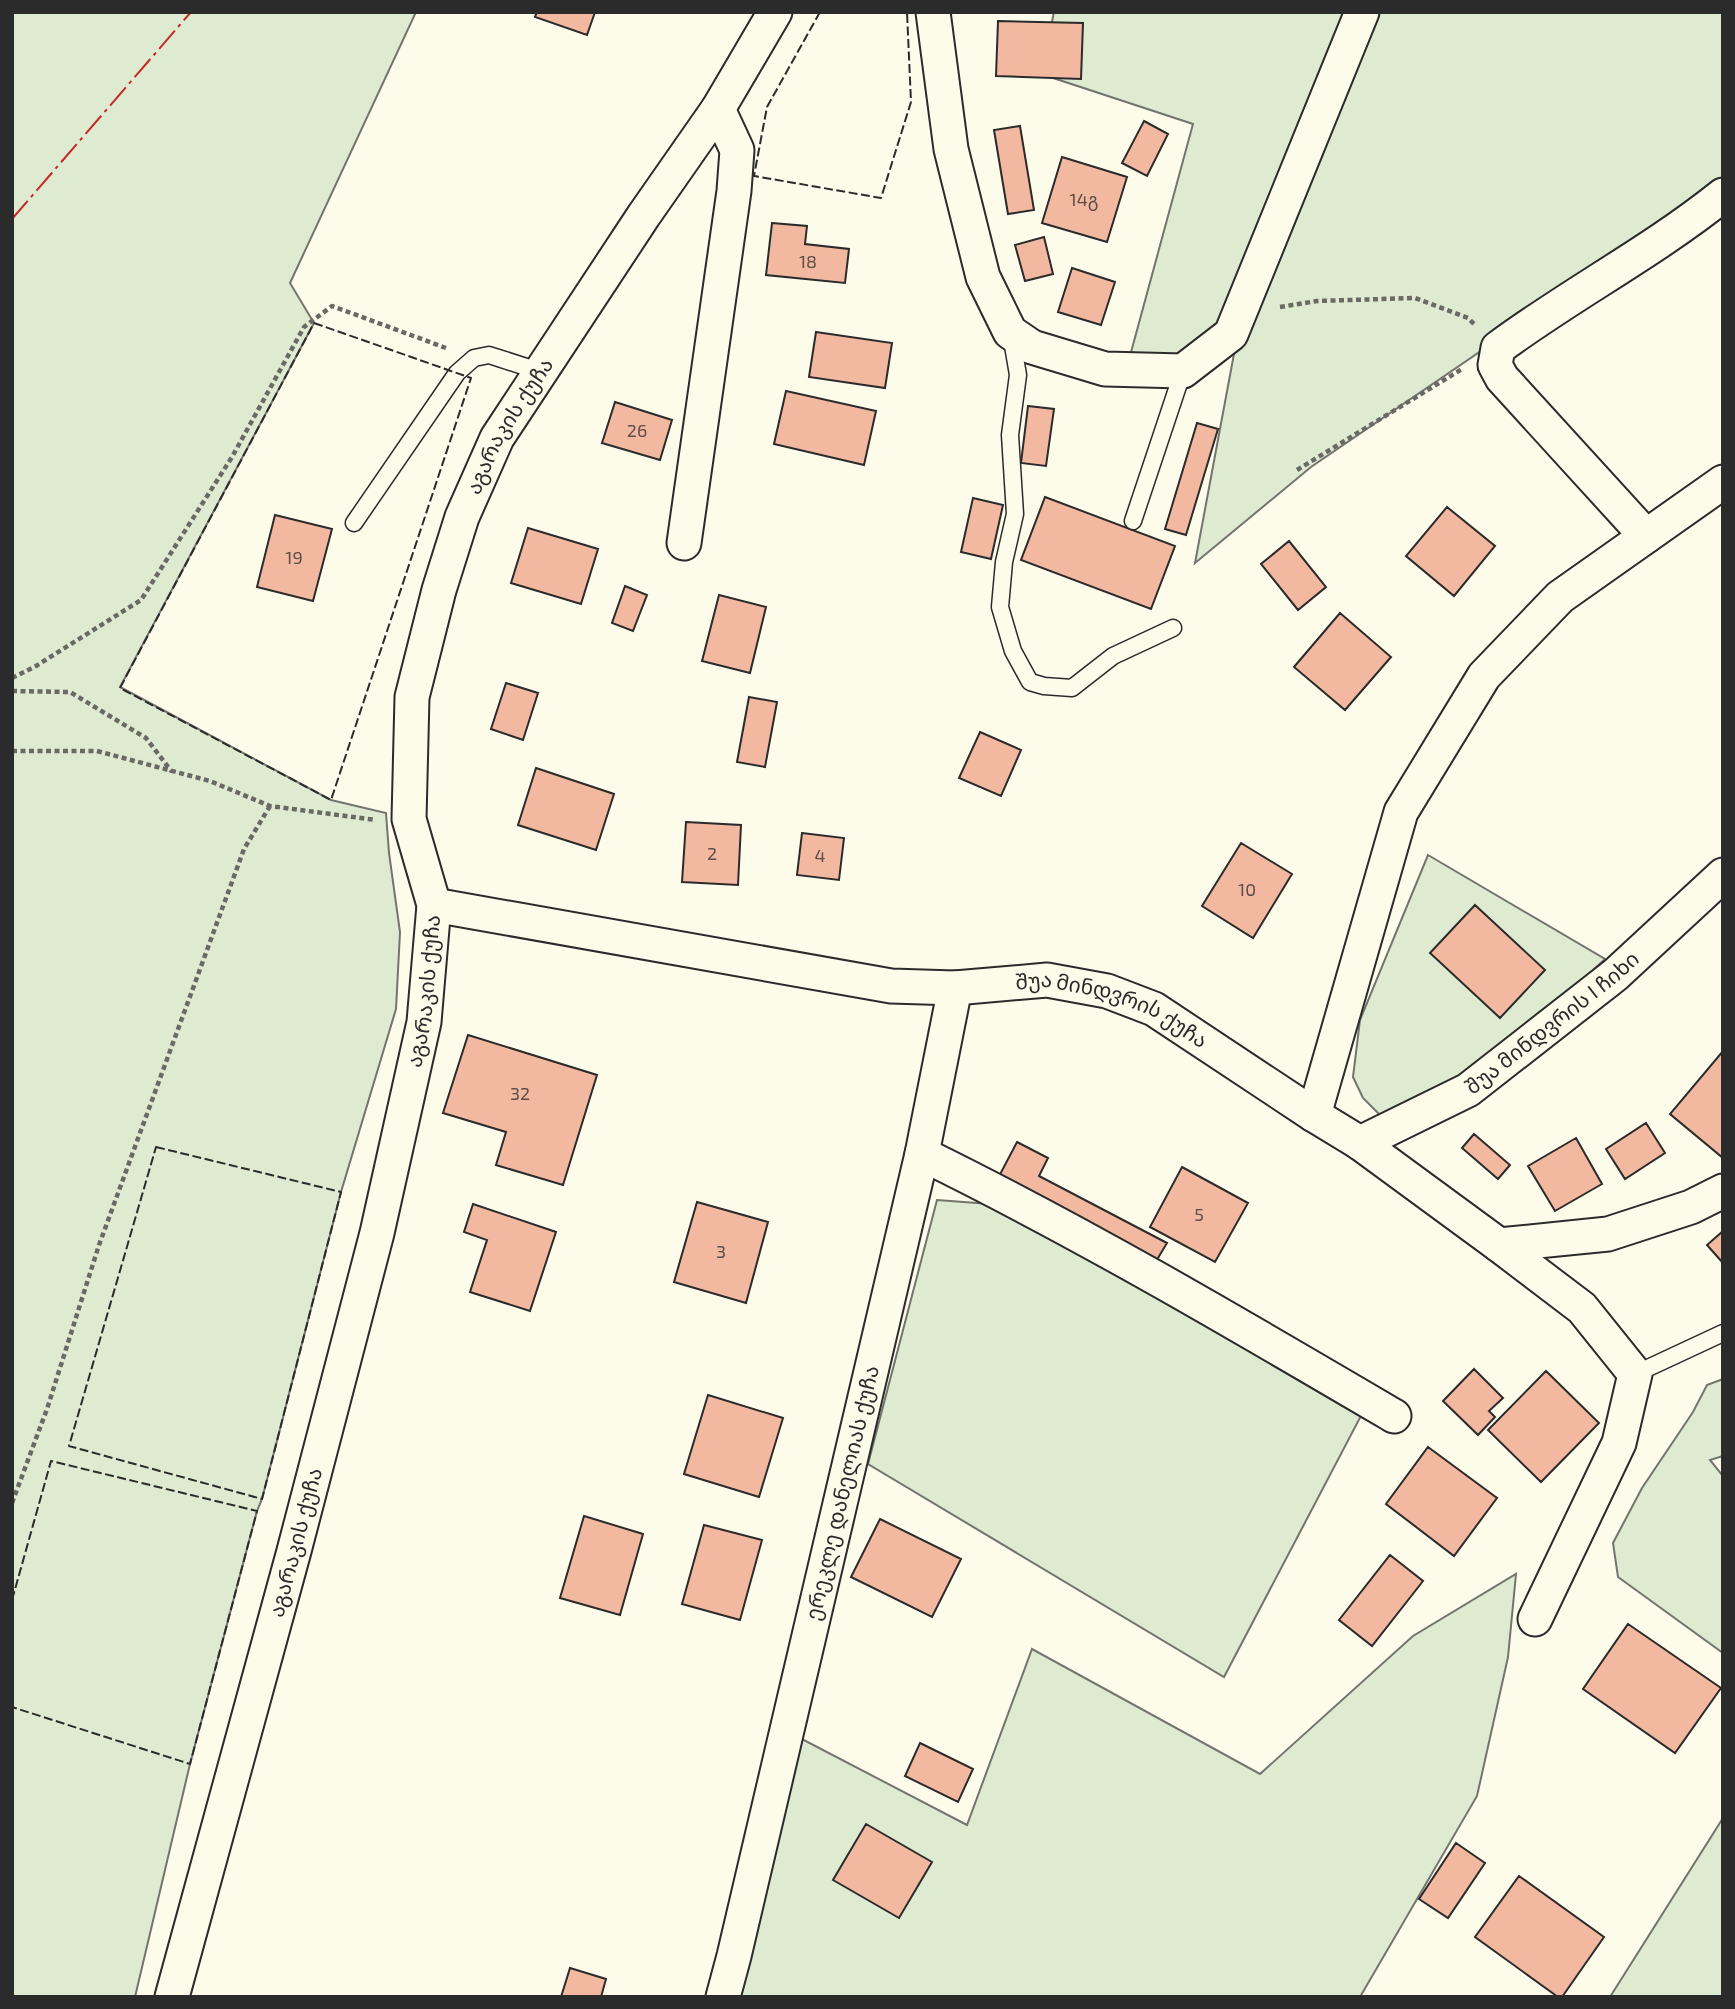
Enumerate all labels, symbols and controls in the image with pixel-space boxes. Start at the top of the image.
house number: 14გ [1070,188,1098,211]
house number: 18 [799,250,817,272]
street label: აგარაკის ქუჩა [460,352,558,498]
house number: 26 [627,419,647,441]
house number: 19 [285,546,303,568]
house number: 2 [707,842,717,864]
house number: 4 [814,844,826,866]
house number: 10 [1238,878,1256,900]
street label: აგარაკის ქუჩა [400,914,444,1069]
street label: შუა მინდვრის I ჩიხი [1459,945,1643,1099]
street label: შუა მინდვრის ქუჩა [1014,966,1213,1052]
house number: 32 [510,1082,530,1104]
house number: 5 [1194,1203,1204,1225]
house number: 3 [716,1240,726,1262]
street label: ერეკლე დანელიას ქუჩა [799,1363,883,1623]
street label: აგარაკის ქუჩა [263,1465,326,1620]

